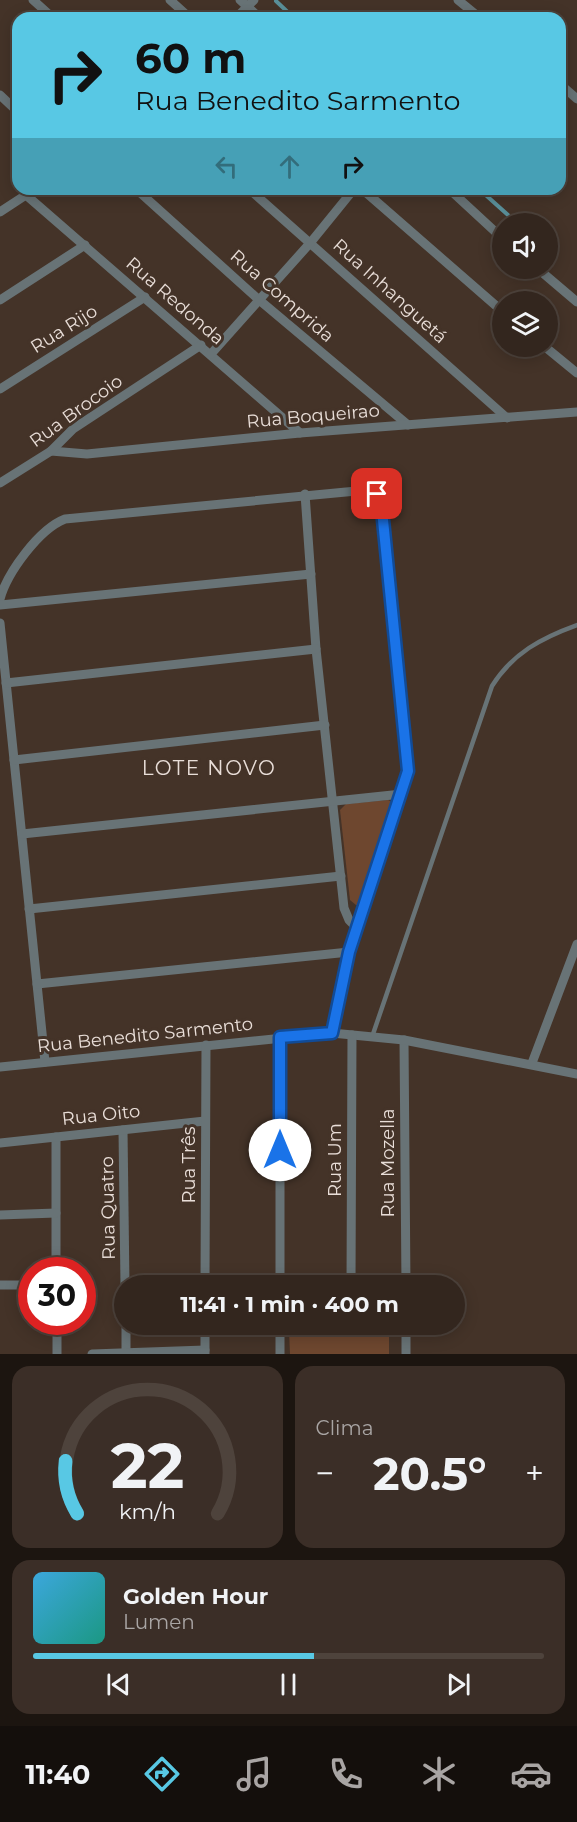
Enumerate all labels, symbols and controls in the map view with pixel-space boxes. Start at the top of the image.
text: 60 m [135,32,246,84]
icon: right [36,36,114,114]
text: Rua Benedito Sarmento [135,84,460,117]
icon: left [210,150,243,183]
icon: ahead [273,150,306,183]
icon: right [336,150,369,183]
map controls [492,213,558,357]
button: sound [492,213,558,279]
street label: Rua Inhanguetá [328,234,452,348]
street label: Rua Comprida [226,245,338,347]
street label: Rua Redonda [121,252,229,350]
button: layers [492,291,558,357]
street label: Rua Rijo [27,300,101,358]
street label: Rua Brocoio [25,370,127,452]
street label: Rua Boqueirao [245,399,381,433]
pin [351,468,402,519]
icon: arrive [360,477,393,510]
district label: LOTE NOVO [142,756,276,780]
street label: Rua Benedito Sarmento [36,1013,254,1057]
street label: Rua Oito [61,1100,141,1130]
street label: Rua Mozella [377,1109,399,1217]
position arrow [248,1118,312,1182]
street label: Rua Um [324,1123,346,1197]
street label: Rua Três [178,1126,200,1204]
street label: Rua Quatro [96,1156,120,1260]
speed limit sign: 30 [18,1257,96,1335]
text: 11:41 · 1 min · 400 m [180,1291,399,1318]
text: Clima [316,1416,373,1440]
text: 22 [110,1428,184,1504]
text: 20.5° [373,1446,487,1501]
text: − [316,1453,334,1493]
text: + [525,1453,544,1493]
text: km/h [119,1498,176,1524]
text: Golden Hour [123,1583,268,1610]
text: Lumen [123,1610,195,1634]
icon: previous [102,1668,135,1701]
icon: pause [272,1668,305,1701]
icon: next [442,1668,475,1701]
icon: directions [141,1753,183,1795]
icon: music [233,1753,275,1795]
icon: phone [325,1753,367,1795]
icon: climate [418,1753,460,1795]
icon: car [510,1753,552,1795]
text: 11:40 [25,1758,90,1791]

